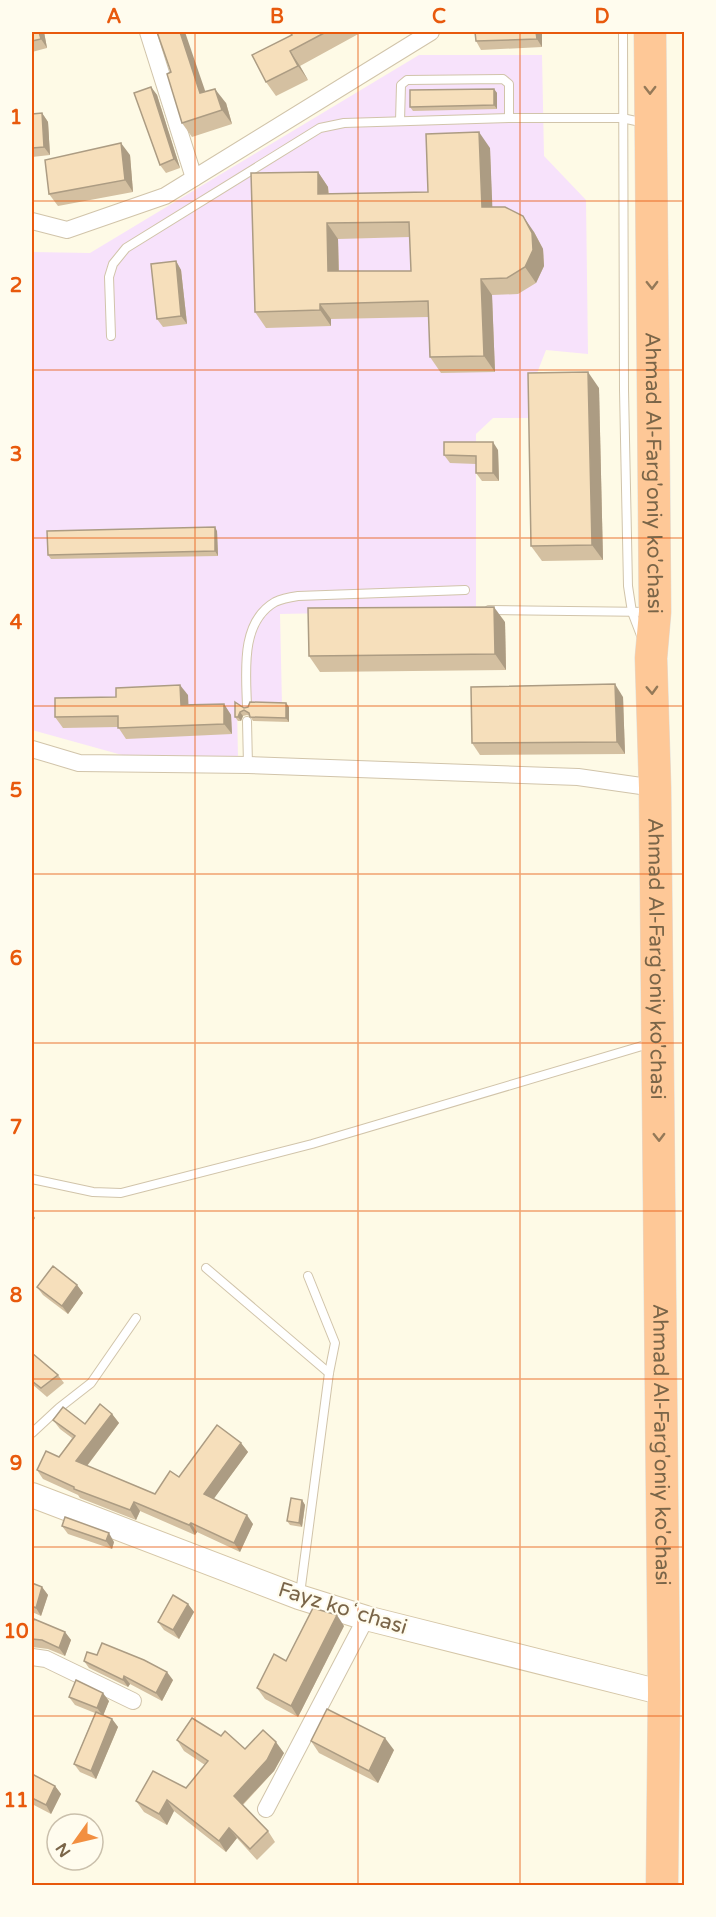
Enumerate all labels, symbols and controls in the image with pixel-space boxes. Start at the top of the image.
text: A [107,5,122,29]
text: B [270,5,284,29]
text: C [432,5,446,29]
text: D [594,5,610,29]
one-way arrow [644,85,656,94]
text: 1 [10,106,22,130]
text: 2 [10,274,22,298]
one-way arrow [646,280,658,289]
street label: Ahmad Al-Farg'oniy ko'chasi [640,332,667,614]
text: 3 [10,443,22,467]
text: 4 [10,611,23,635]
one-way arrow [646,685,659,694]
text: 5 [10,779,22,803]
street label: Ahmad Al-Farg'oniy ko'chasi [642,818,670,1100]
text: 6 [10,947,22,971]
text: 7 [10,1116,22,1140]
one-way arrow [653,1132,665,1141]
text: 8 [10,1284,22,1308]
street label: Ahmad Al-Farg'oniy ko'chasi [647,1304,675,1586]
text: 9 [10,1452,22,1476]
street label: Fayz koʻchasi [275,1577,410,1640]
text: 10 [3,1620,29,1644]
text: 11 [3,1789,29,1813]
north arrow [45,1812,105,1872]
text: N [52,1839,75,1861]

